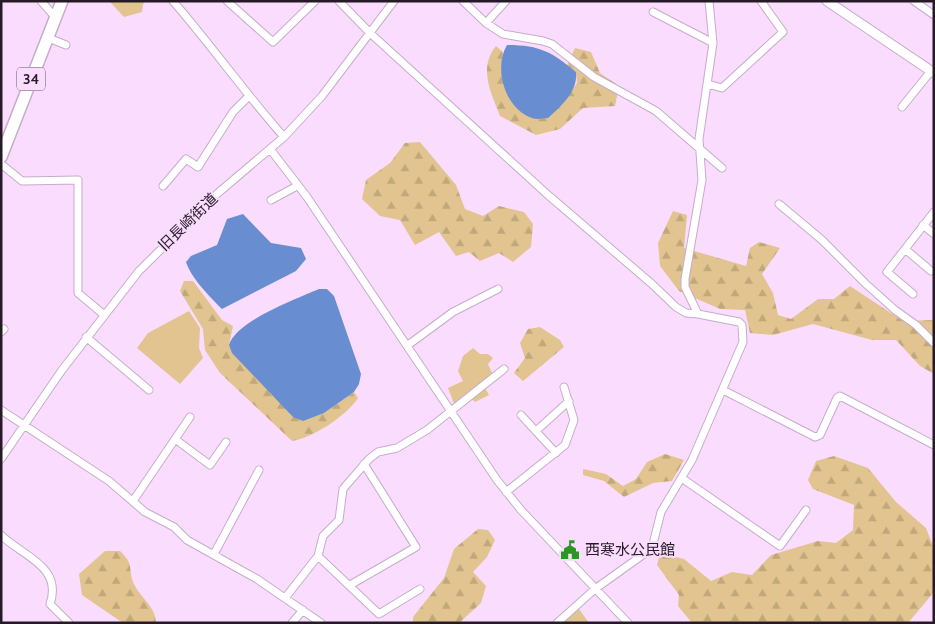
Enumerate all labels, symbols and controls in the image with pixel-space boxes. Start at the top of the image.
road number: 34 [17,68,45,90]
street label: 旧長崎街道 [155,189,221,255]
public building icon: 西寒水公民館 [559,539,581,561]
place label: 西寒水公民館 [585,541,675,559]

